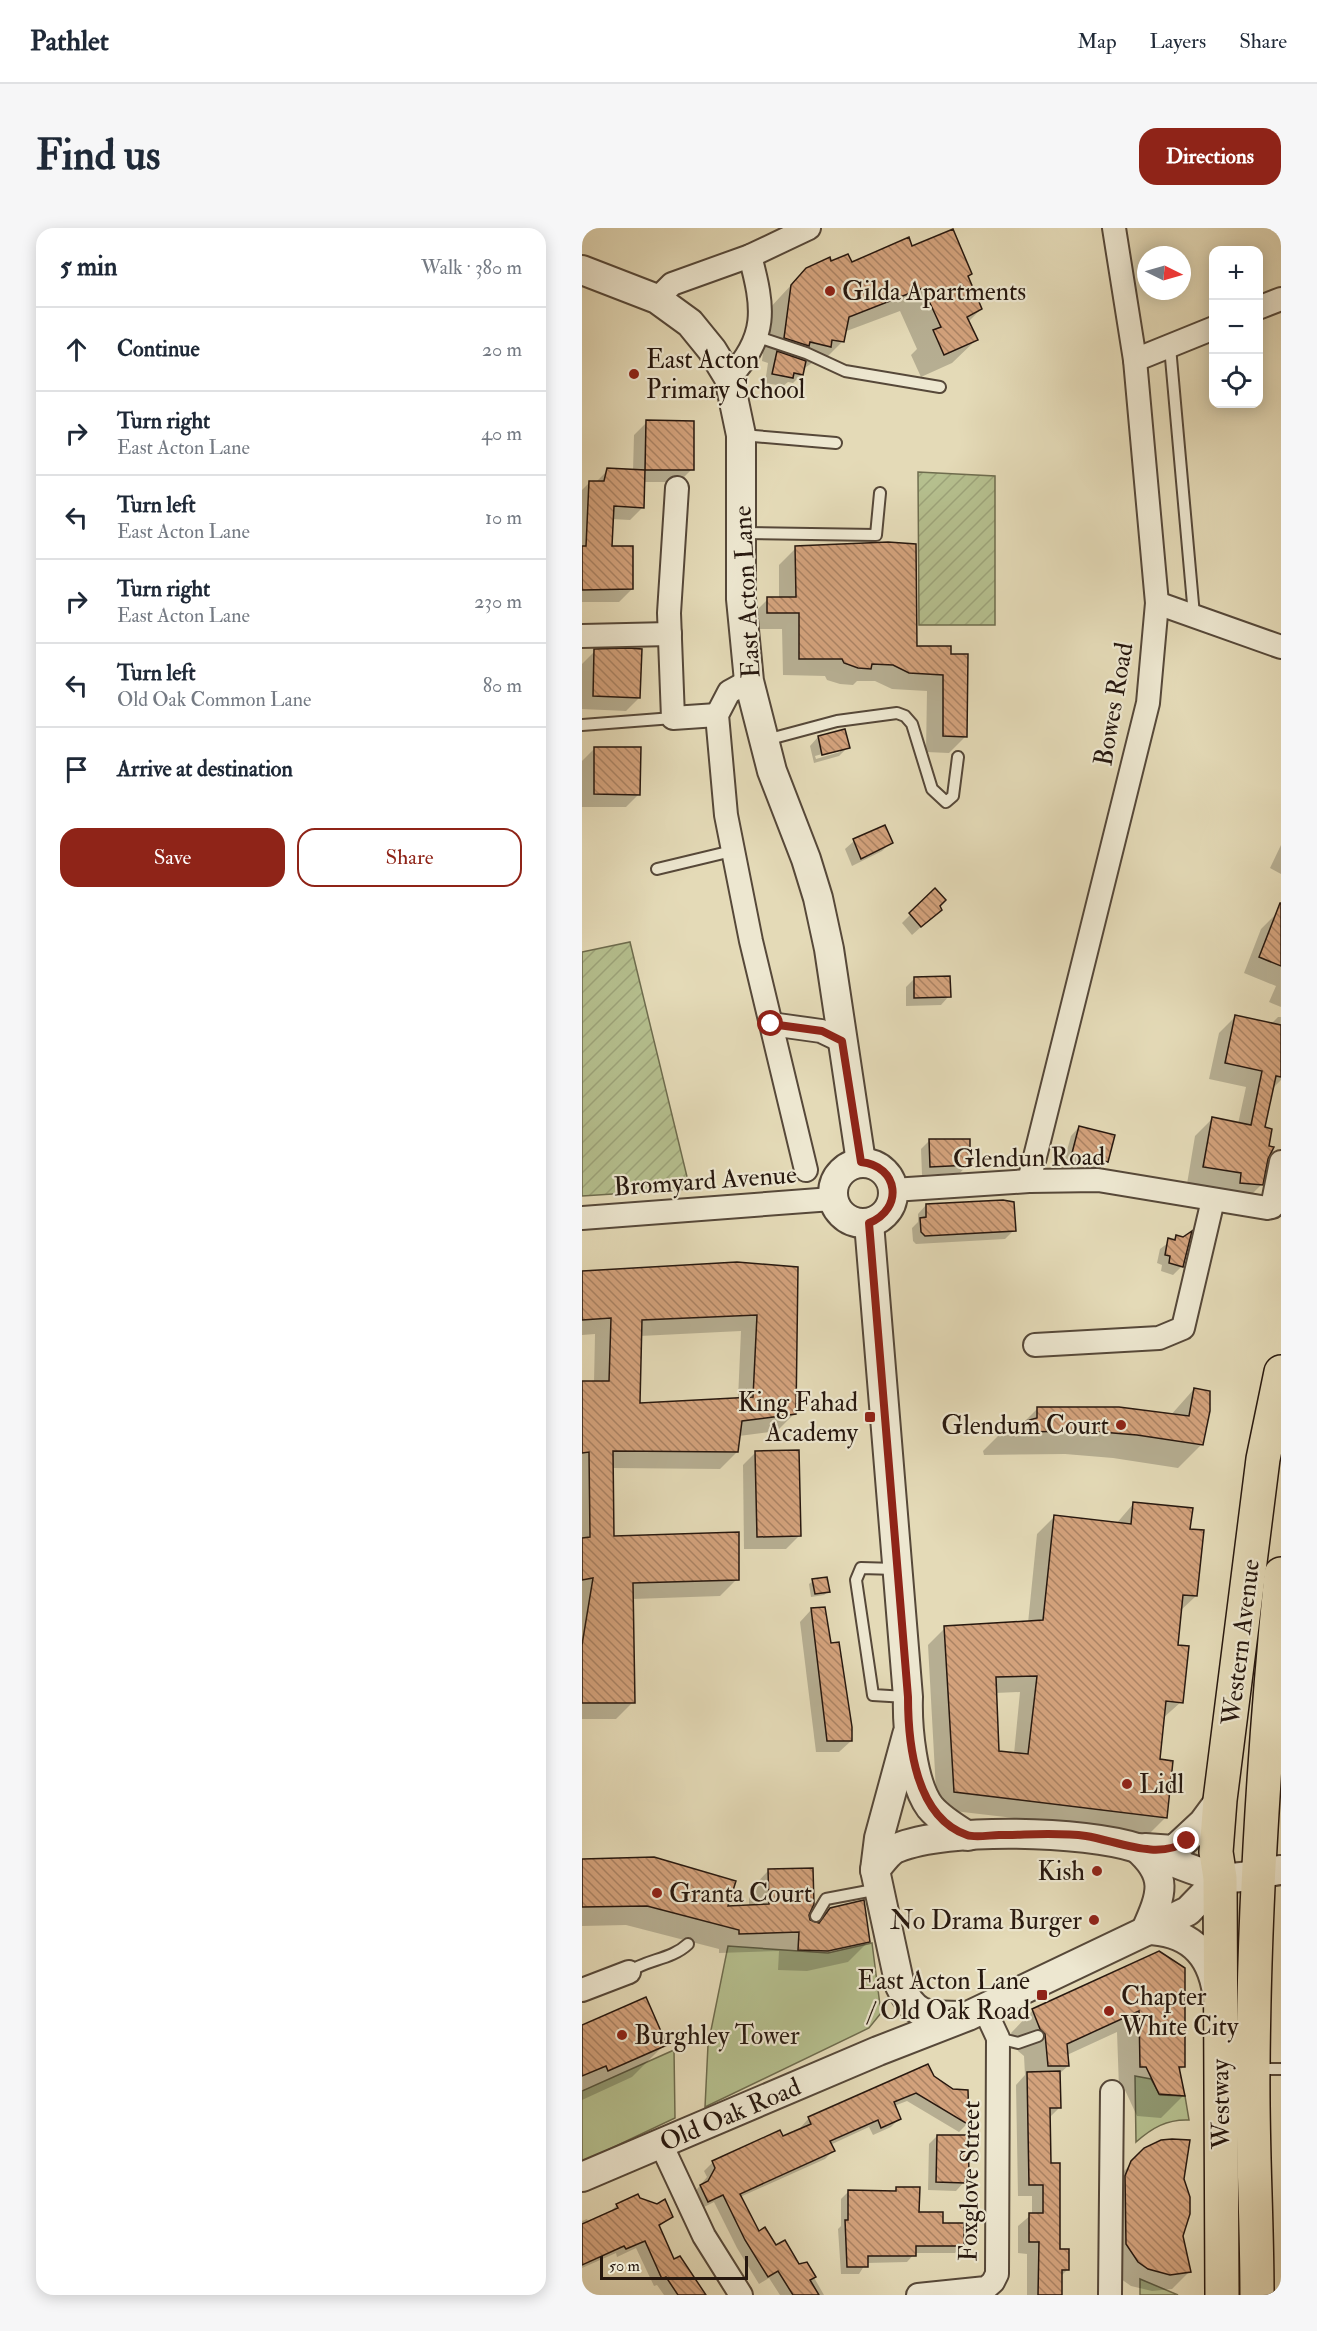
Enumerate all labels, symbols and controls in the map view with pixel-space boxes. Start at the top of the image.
text: Pathlet [30,24,109,59]
text: Map [1077,28,1117,55]
text: Layers [1150,28,1206,55]
text: Share [1239,28,1287,55]
button: Directions [1139,128,1281,185]
text: Find us [36,130,160,182]
north arrow [1137,246,1191,300]
map controls [1209,246,1263,408]
button: + [1209,246,1263,300]
text: 5 min [60,251,117,283]
text: Walk · 380 m [421,255,522,280]
place label: Gilda Apartments [842,276,1026,309]
marker: Gilda Apartments [823,284,837,298]
button: − [1209,300,1263,354]
icon: ahead [60,333,93,366]
text: Continue [117,335,200,363]
text: 20 m [482,337,522,362]
place label: East Acton Primary School [646,344,806,406]
button: locate [1209,354,1263,408]
marker: East Acton Primary School [627,367,641,381]
text: Turn right [117,407,210,435]
icon: right [60,417,93,450]
text: 40 m [481,421,522,446]
text: East Acton Lane [117,435,250,460]
text: Turn left [117,491,196,519]
icon: left [60,501,93,534]
text: 10 m [485,505,522,530]
street label: East Acton Lane [726,505,767,679]
text: East Acton Lane [117,519,250,544]
text: Turn right [117,575,210,603]
icon: right [60,585,93,618]
text: 230 m [474,589,522,614]
text: East Acton Lane [117,603,250,628]
street label: Bowes Road [1087,640,1141,768]
text: Turn left [117,659,196,687]
icon: left [60,669,93,702]
text: 80 m [483,673,522,698]
text: Old Oak Common Lane [117,687,311,712]
icon: arrive [60,753,93,786]
text: Arrive at destination [117,755,293,783]
button: Save [60,828,285,887]
button: Share [297,828,522,887]
route start [757,1010,783,1036]
street label: Glendun Road [953,1141,1106,1175]
street label: Bromyard Avenue [612,1159,798,1203]
place label: King Fahad Academy [738,1387,859,1449]
marker: King Fahad Academy [863,1410,877,1424]
place label: Glendum Court [941,1410,1109,1442]
marker: Glendum Court [1114,1418,1128,1432]
street label: Western Avenue [1215,1557,1267,1728]
place label: Lidl [1139,1769,1184,1801]
marker: Lidl [1120,1777,1134,1791]
route end [1173,1827,1199,1853]
place label: Kish [1037,1856,1085,1888]
marker: Kish [1090,1864,1104,1878]
place label: Granta Court [669,1878,812,1910]
marker: Granta Court [650,1886,664,1900]
place label: No Drama Burger [890,1905,1082,1937]
marker: No Drama Burger [1087,1913,1101,1927]
place label: East Acton Lane / Old Oak Road [857,1965,1030,2027]
place label: Chapter White City [1120,1981,1239,2043]
marker: East Acton Lane / Old Oak Road [1035,1988,1049,2002]
marker: Chapter White City [1102,2004,1116,2018]
place label: Burghley Tower [634,2020,800,2052]
marker: Burghley Tower [615,2028,629,2042]
street label: Westway [1204,2058,1238,2150]
street label: Old Oak Road [655,2071,806,2159]
street label: Foxglove Street [953,2100,987,2262]
scale bar [600,2253,748,2280]
text: 50 m [609,2256,640,2276]

